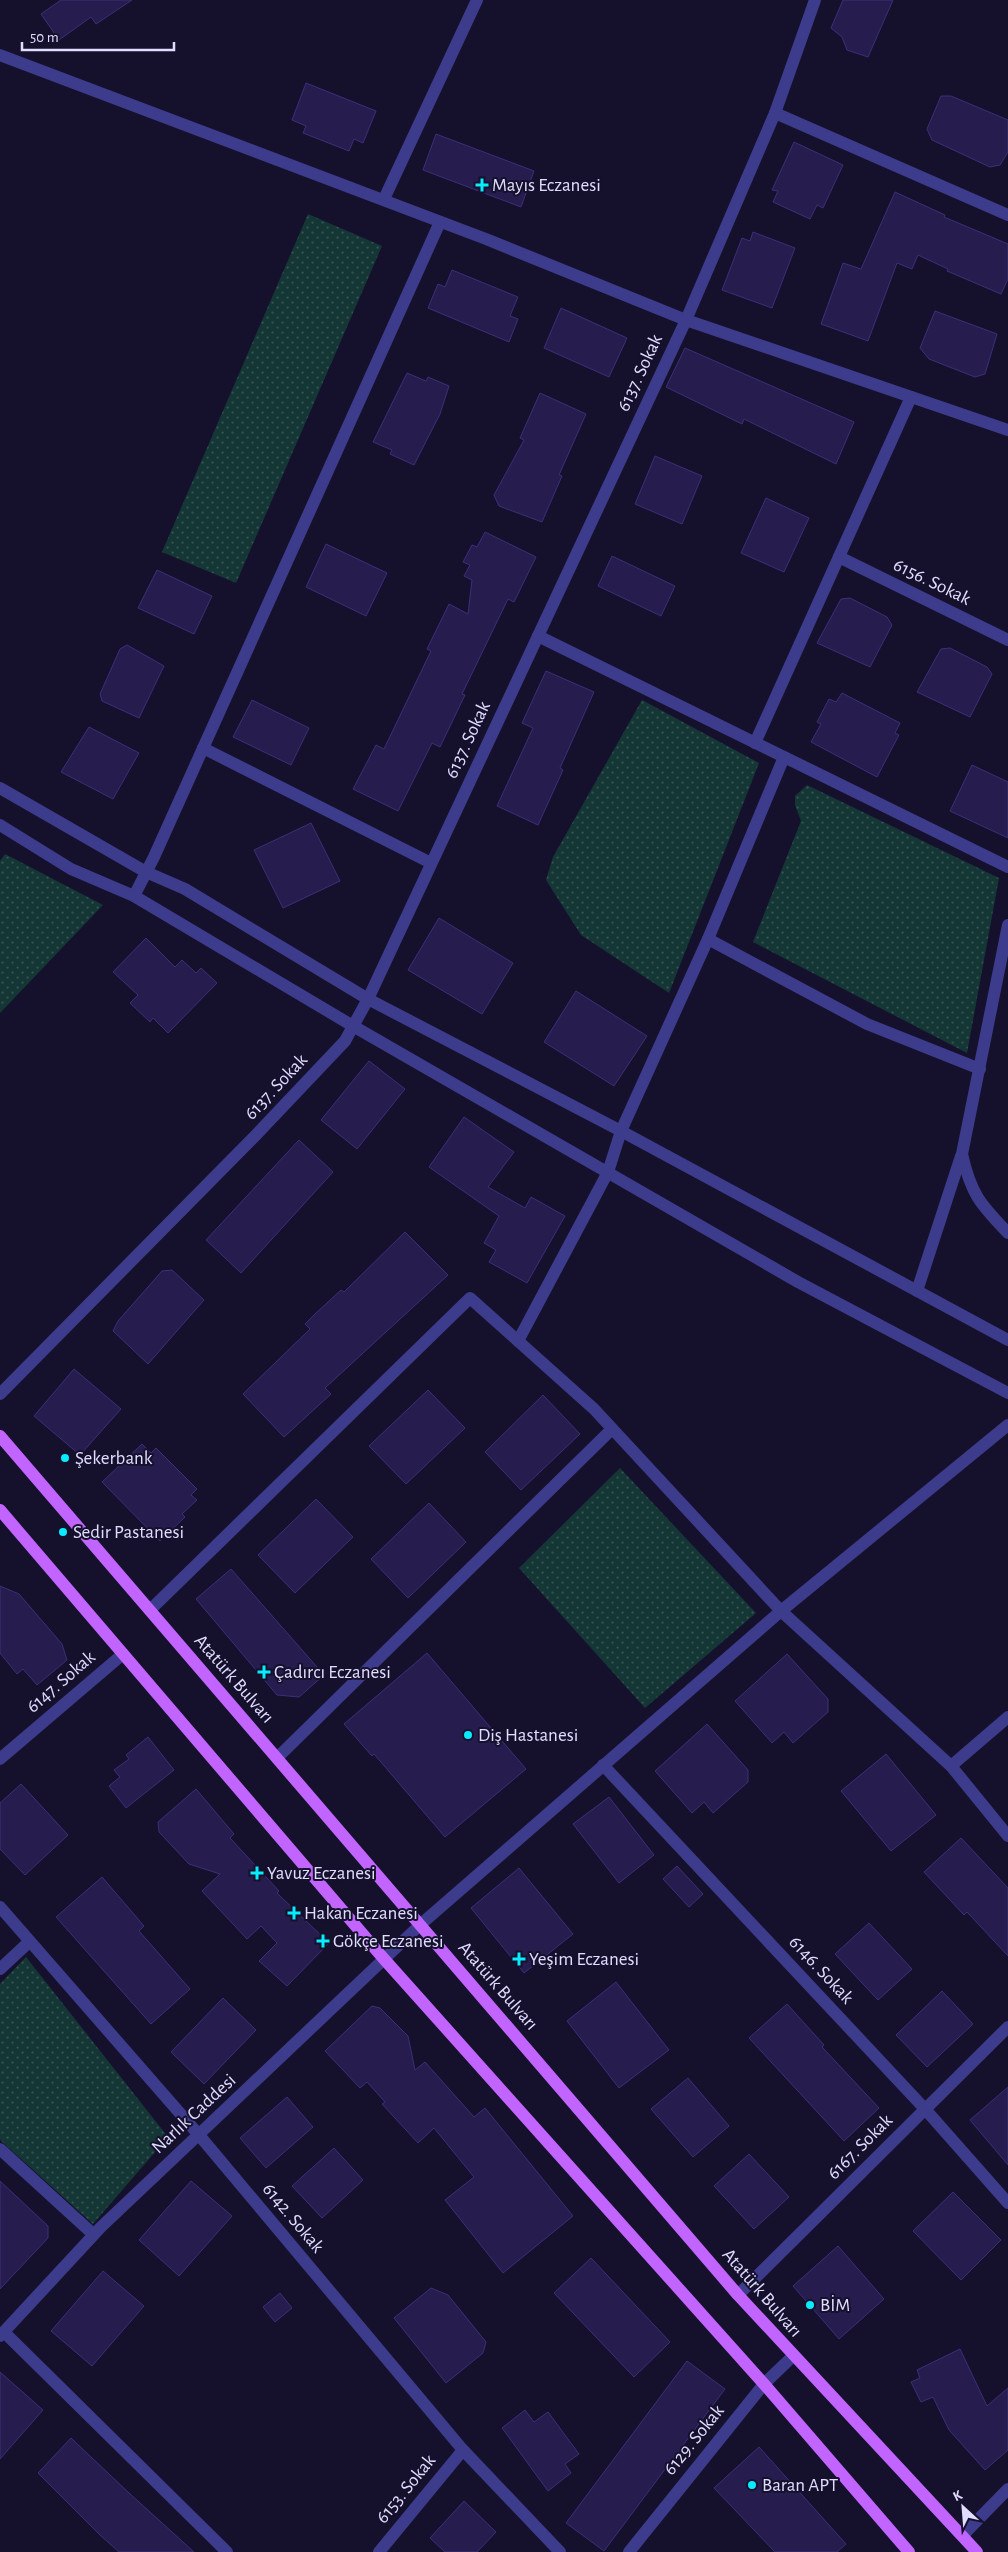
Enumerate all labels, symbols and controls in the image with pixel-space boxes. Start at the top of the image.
scale bar [22,20,175,52]
text: 50 m [30,30,59,45]
place label: Mayıs Eczanesi [492,176,601,195]
marker: Mayıs Eczanesi [476,179,488,191]
street label: 6137. Sokak [614,331,666,414]
street label: 6156. Sokak [890,555,974,609]
street label: 6137. Sokak [442,698,494,781]
street label: 6137. Sokak [241,1050,311,1124]
place label: Şekerbank [75,1449,153,1468]
marker: Şekerbank [59,1452,71,1464]
place label: Sedir Pastanesi [73,1523,184,1542]
marker: Sedir Pastanesi [57,1526,69,1538]
street label: Atatürk Bulvarı [191,1631,277,1727]
street label: 6147. Sokak [23,1647,99,1717]
place label: Çadırcı Eczanesi [274,1663,391,1682]
marker: Çadırcı Eczanesi [258,1666,270,1678]
place label: Diş Hastanesi [478,1726,578,1745]
marker: Diş Hastanesi [462,1729,474,1741]
place label: Yavuz Eczanesi [267,1864,376,1883]
marker: Yavuz Eczanesi [251,1867,263,1879]
place label: Hakan Eczanesi [304,1904,418,1923]
marker: Hakan Eczanesi [288,1907,300,1919]
place label: Gökçe Eczanesi [333,1932,444,1951]
street label: 6146. Sokak [785,1933,857,2008]
marker: Gökçe Eczanesi [317,1935,329,1947]
street label: Atatürk Bulvarı [455,1938,541,2034]
place label: Yeşim Eczanesi [529,1950,639,1969]
marker: Yeşim Eczanesi [513,1953,525,1965]
street label: Narlık Caddesi [148,2071,240,2157]
street label: 6167. Sokak [824,2111,896,2183]
street label: 6142. Sokak [259,2180,328,2257]
street label: Atatürk Bulvarı [719,2245,805,2341]
place label: BİM [820,2295,850,2315]
marker: BİM [804,2299,816,2311]
street label: 6129. Sokak [660,2401,728,2479]
street label: 6153. Sokak [373,2451,440,2527]
place label: Baran APT [762,2476,838,2495]
marker: Baran APT [746,2479,758,2491]
north arrow [938,2482,988,2532]
text: K [951,2488,965,2504]

